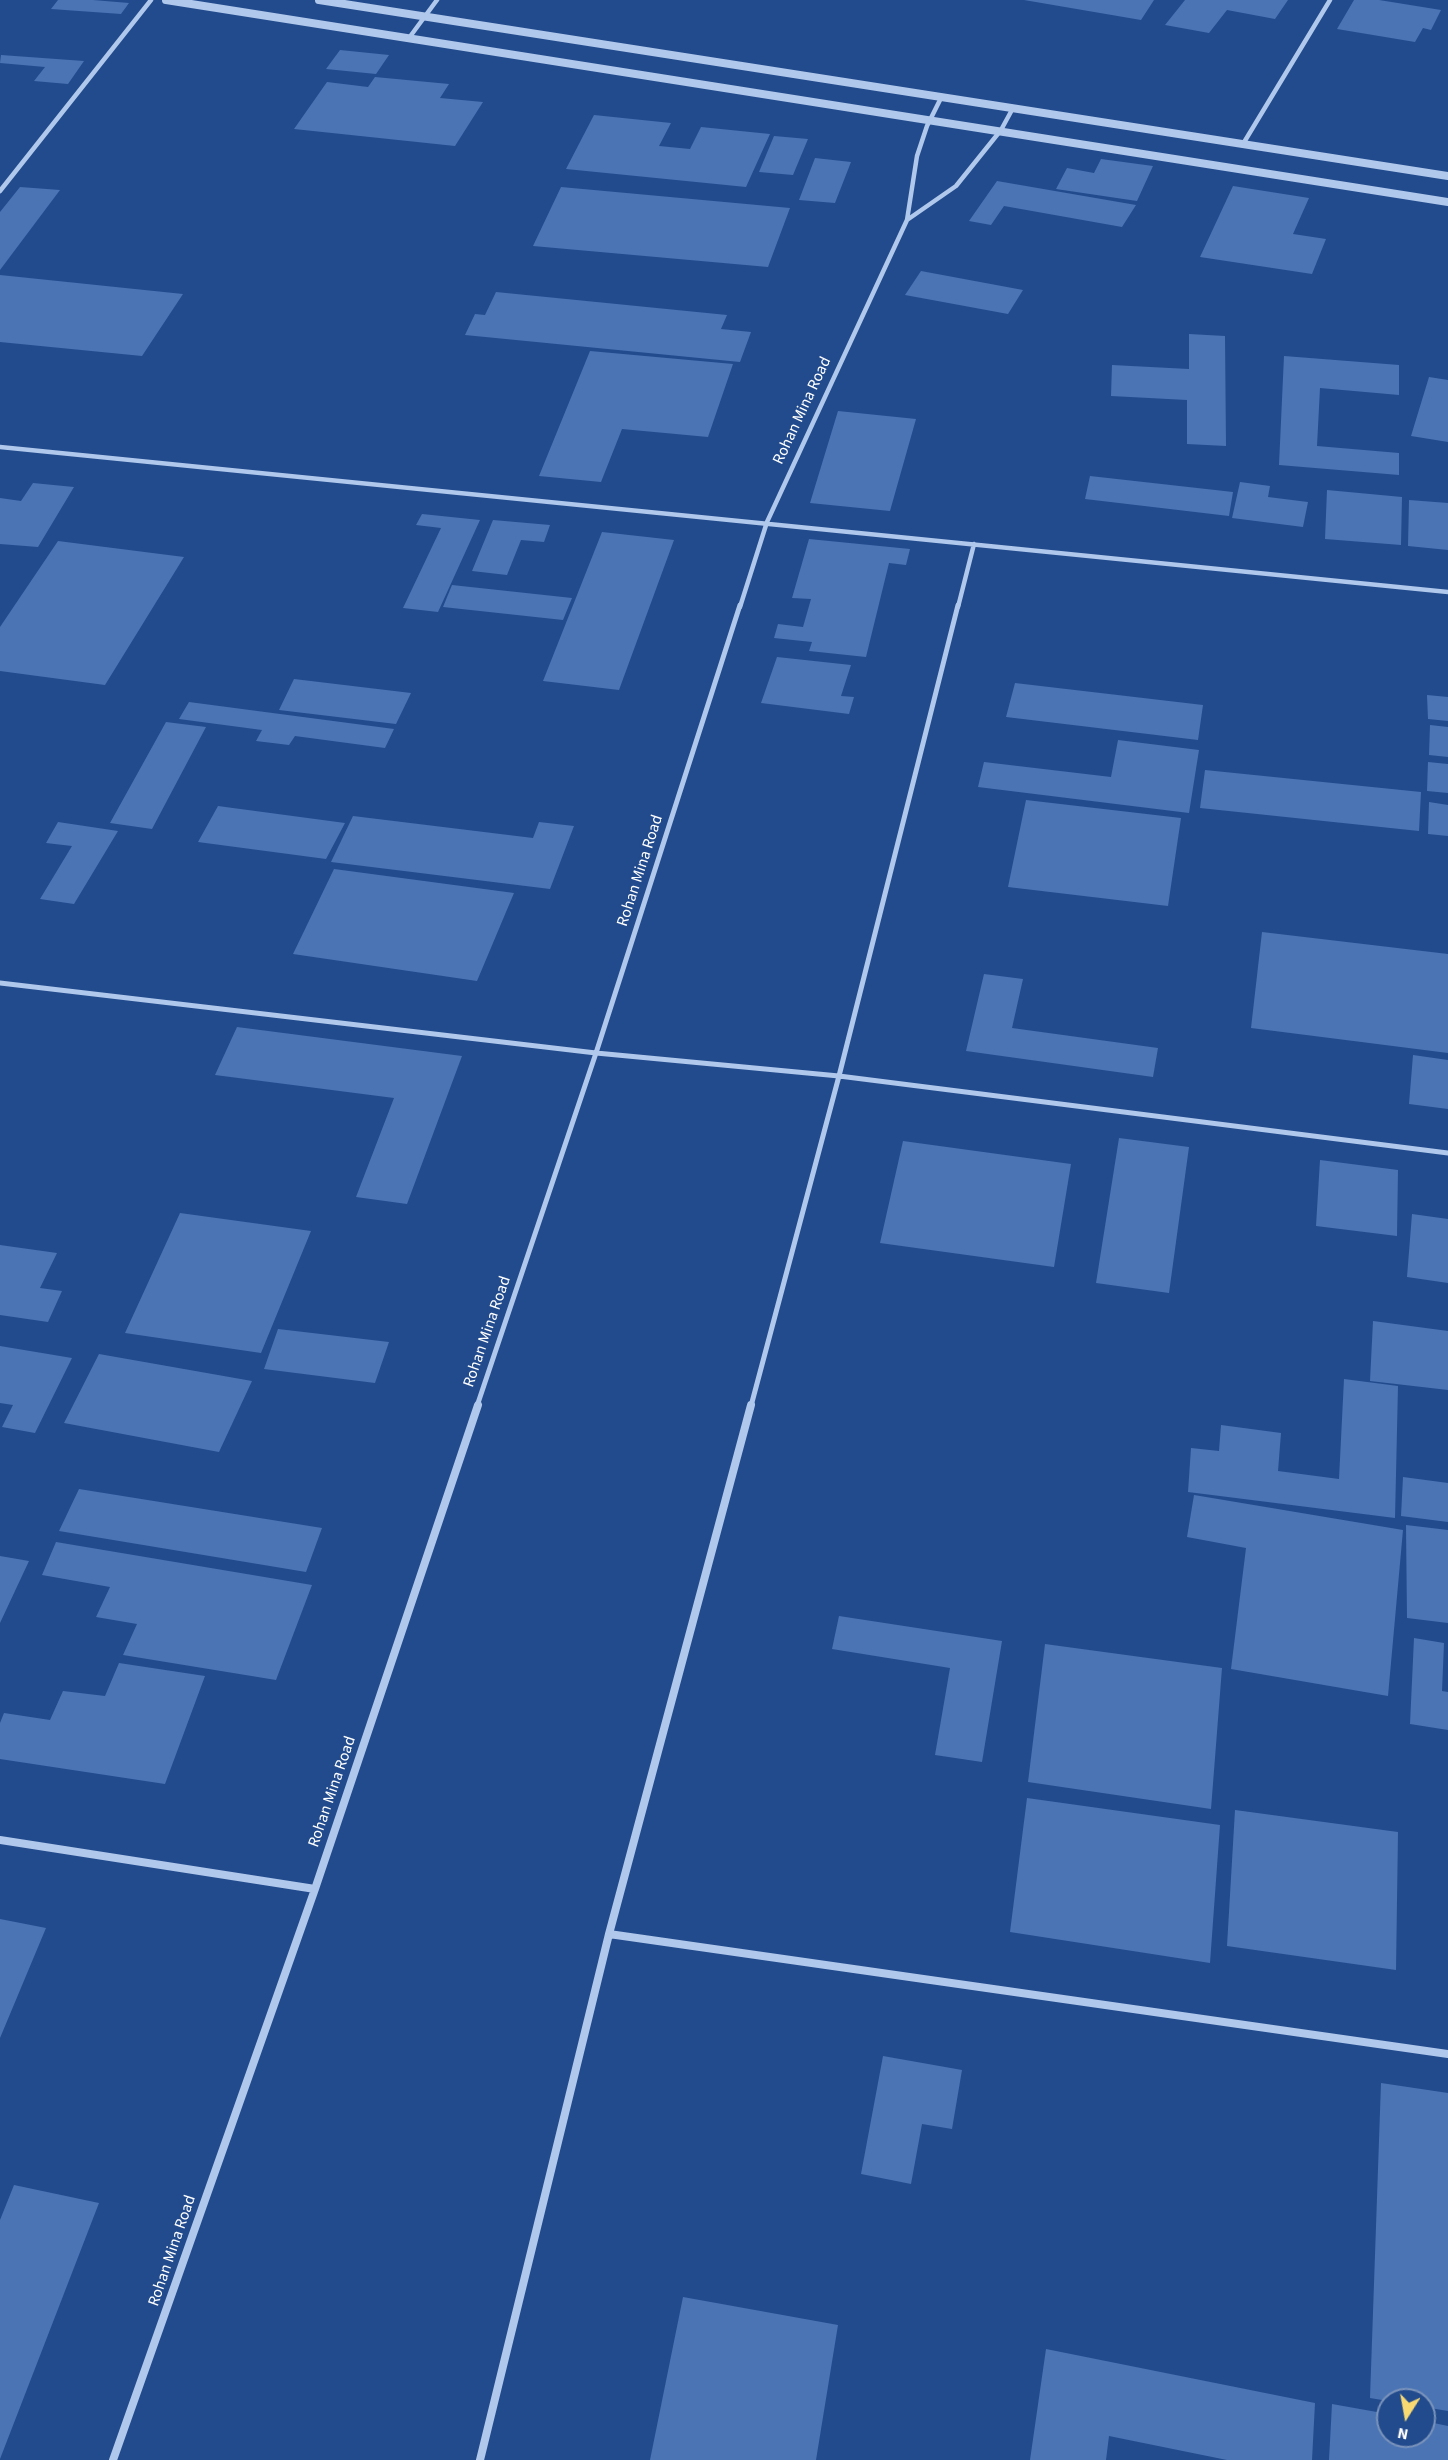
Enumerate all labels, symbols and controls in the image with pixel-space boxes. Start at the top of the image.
street label: Rohan Mina Road [770,354,836,468]
street label: Rohan Mina Road [614,813,668,929]
street label: Rohan Mina Road [460,1274,516,1390]
street label: Rohan Mina Road [305,1734,361,1850]
street label: Rohan Mina Road [145,2193,201,2309]
north arrow [1376,2388,1436,2448]
text: N [1396,2422,1410,2446]

